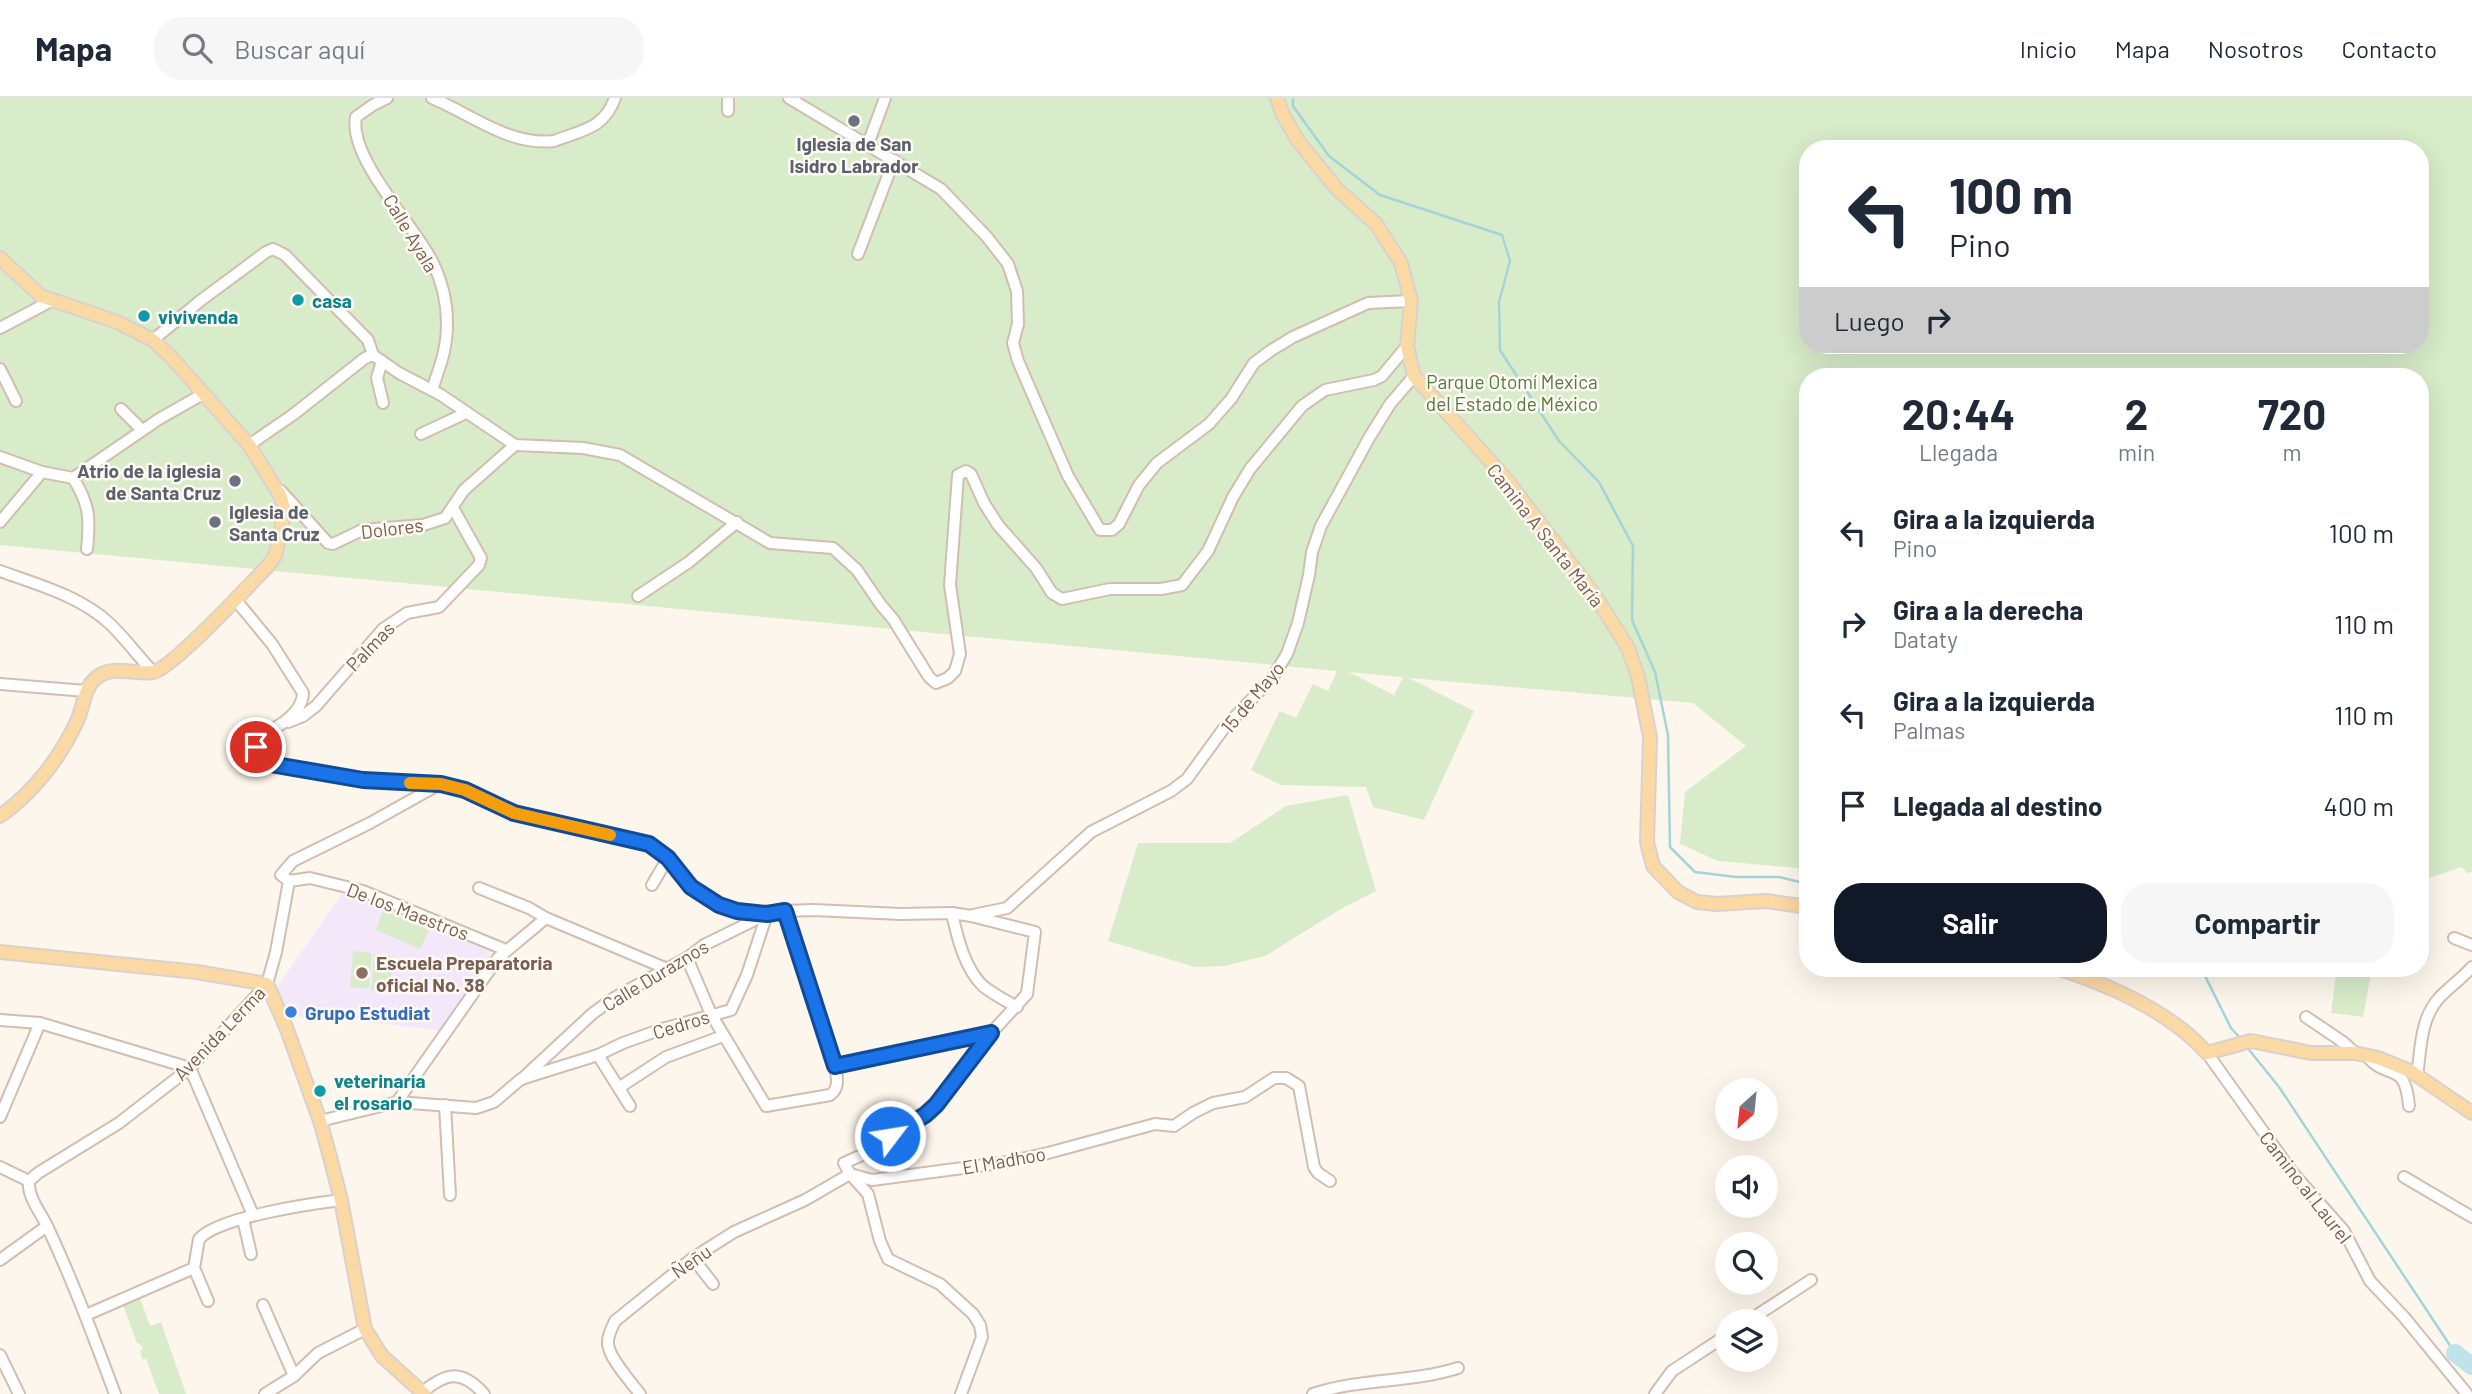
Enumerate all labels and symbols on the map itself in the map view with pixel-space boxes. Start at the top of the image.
marker: Iglesia de San Isidro Labrador [846,113,862,129]
place label: Iglesia de San Isidro Labrador [789,132,919,177]
street label: Calle Ayala [379,190,443,276]
place label: casa [312,289,352,312]
marker: casa [290,292,306,308]
place label: vivivenda [158,305,238,328]
marker: vivivenda [136,308,152,324]
park label: Parque Otomí Mexica del Estado de México [1426,370,1598,415]
place label: Atrio de la iglesia de Santa Cruz [77,459,221,504]
street label: Camina A Santa María [1483,459,1609,611]
marker: Atrio de la iglesia de Santa Cruz [227,473,243,489]
place label: Iglesia de Santa Cruz [229,500,320,545]
street label: Dolores [359,513,425,543]
marker: Iglesia de Santa Cruz [207,514,223,530]
street label: Palmas [341,616,399,676]
street label: 15 de Mayo [1215,656,1289,738]
pin [226,717,286,777]
street label: De los Maestros [344,877,472,945]
street label: Calle Duraznos [598,934,712,1016]
place label: Escuela Preparatoria oficial No. 38 [376,951,552,996]
marker: Escuela Preparatoria oficial No. 38 [354,965,370,981]
street label: Avenida Lerma [168,981,270,1085]
place label: Grupo Estudiat [305,1001,430,1024]
marker: Grupo Estudiat [283,1004,299,1020]
street label: Cedros [650,1004,712,1044]
place label: veterinaria el rosario [334,1069,426,1114]
north arrow [1715,1078,1778,1141]
marker: veterinaria el rosario [312,1083,328,1099]
position arrow [853,1099,927,1173]
street label: Camino al Laurel [2255,1126,2357,1248]
street label: El Madhoo [961,1141,1047,1179]
street label: Ñeñu [667,1239,715,1283]

